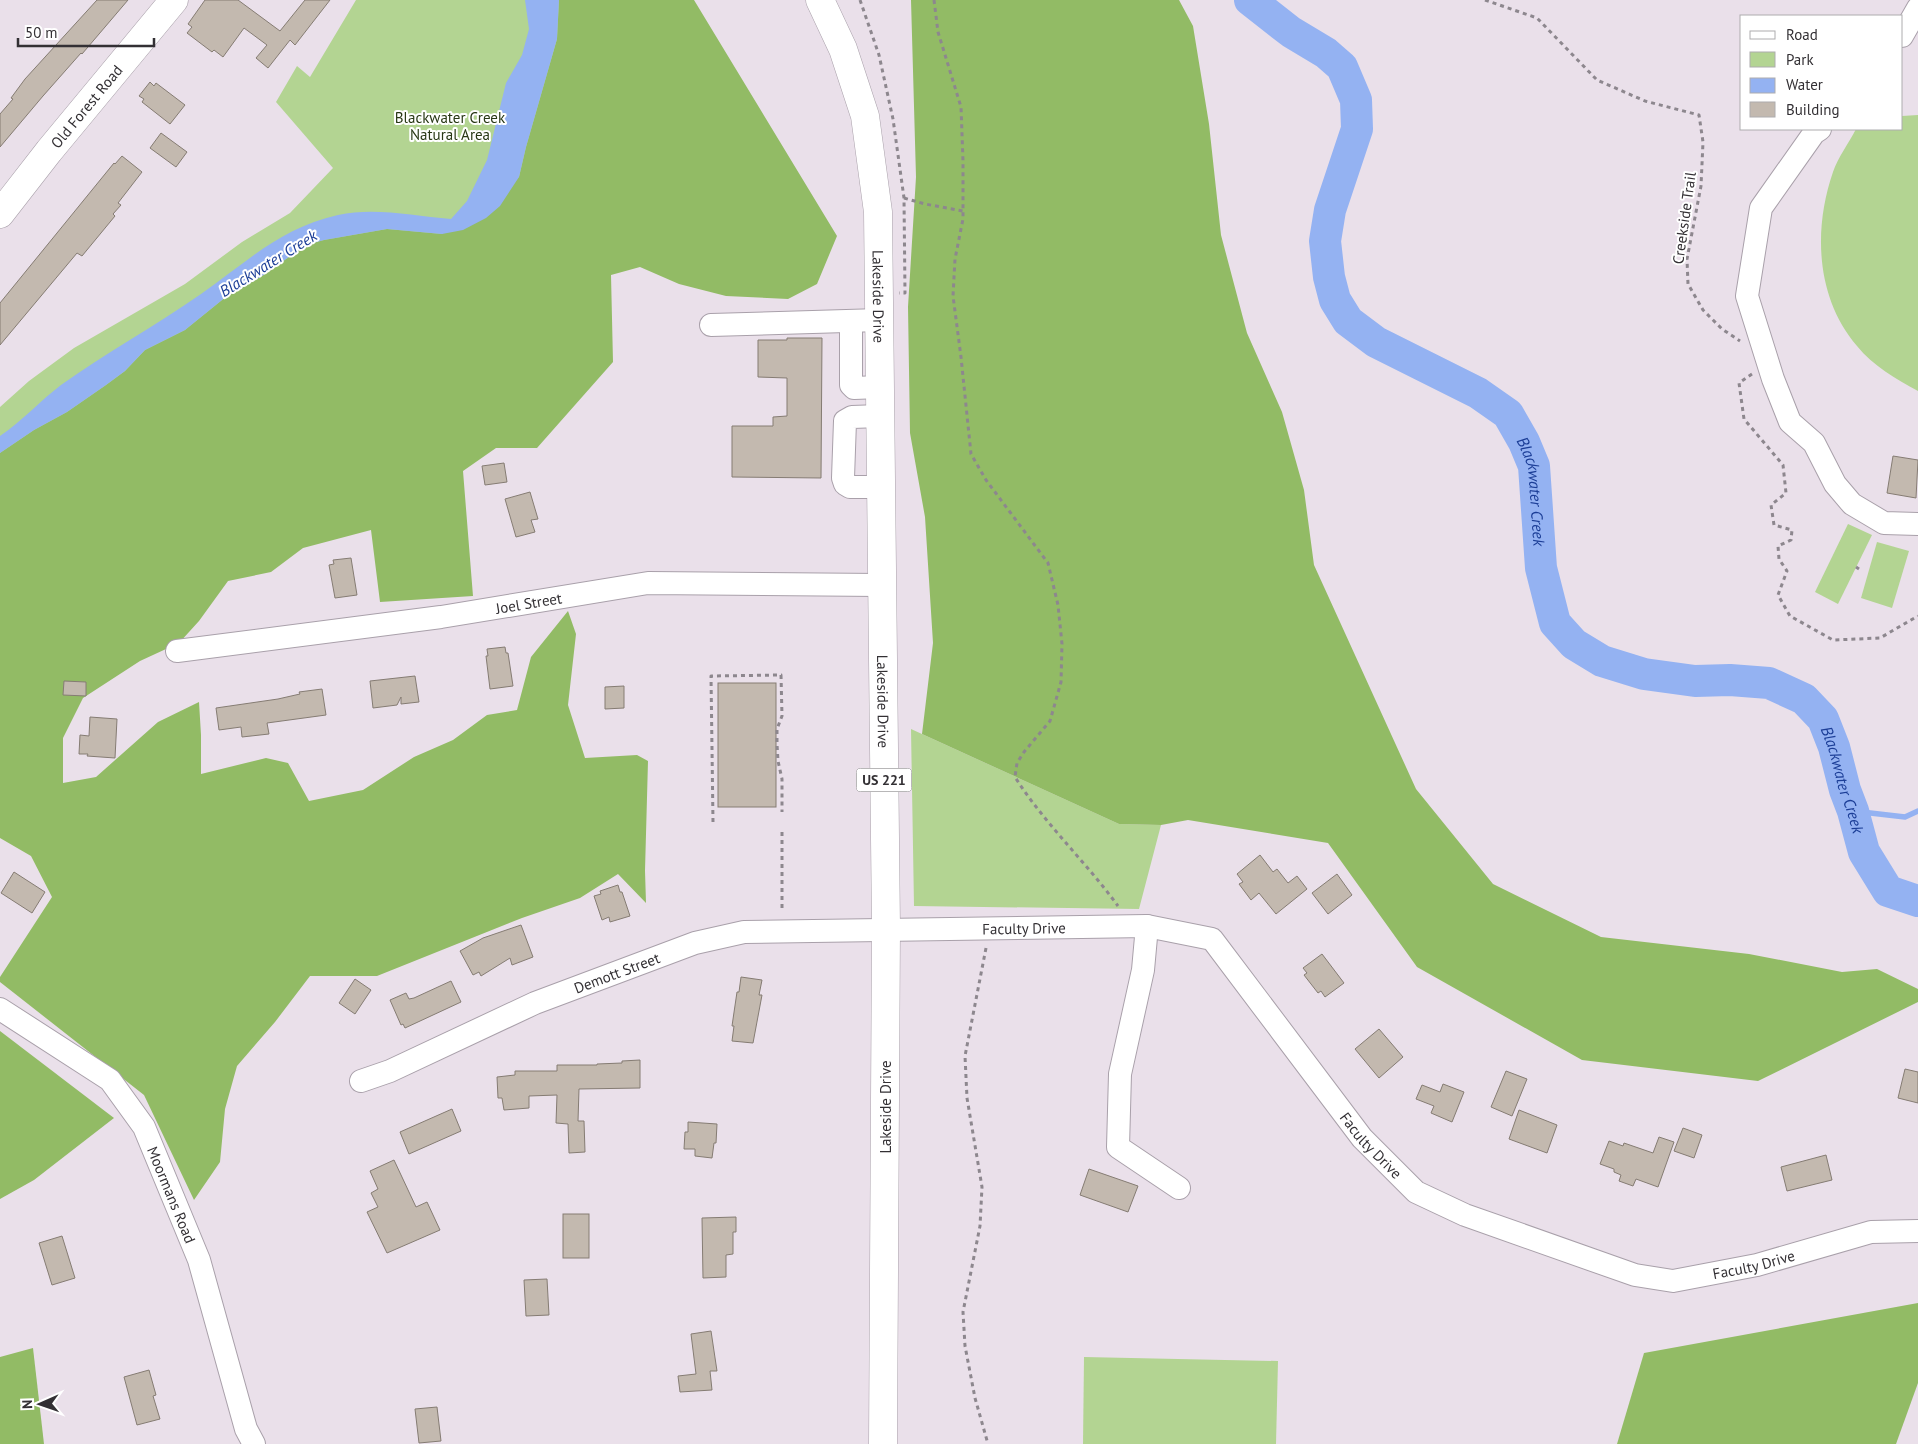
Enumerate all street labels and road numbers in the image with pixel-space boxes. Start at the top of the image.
street label: Old Forest Road [46,61,126,152]
street label: Creekside Trail [1668,170,1700,265]
street label: Lakeside Drive [869,250,889,343]
street label: Joel Street [493,588,563,618]
street label: Lakeside Drive [873,655,893,748]
road number: US 221 [856,768,912,792]
street label: Faculty Drive [982,918,1066,938]
street label: Demott Street [571,948,662,997]
street label: Lakeside Drive [876,1060,895,1154]
street label: Faculty Drive [1336,1108,1406,1182]
street label: Moormans Road [143,1143,200,1246]
street label: Faculty Drive [1711,1245,1797,1283]

